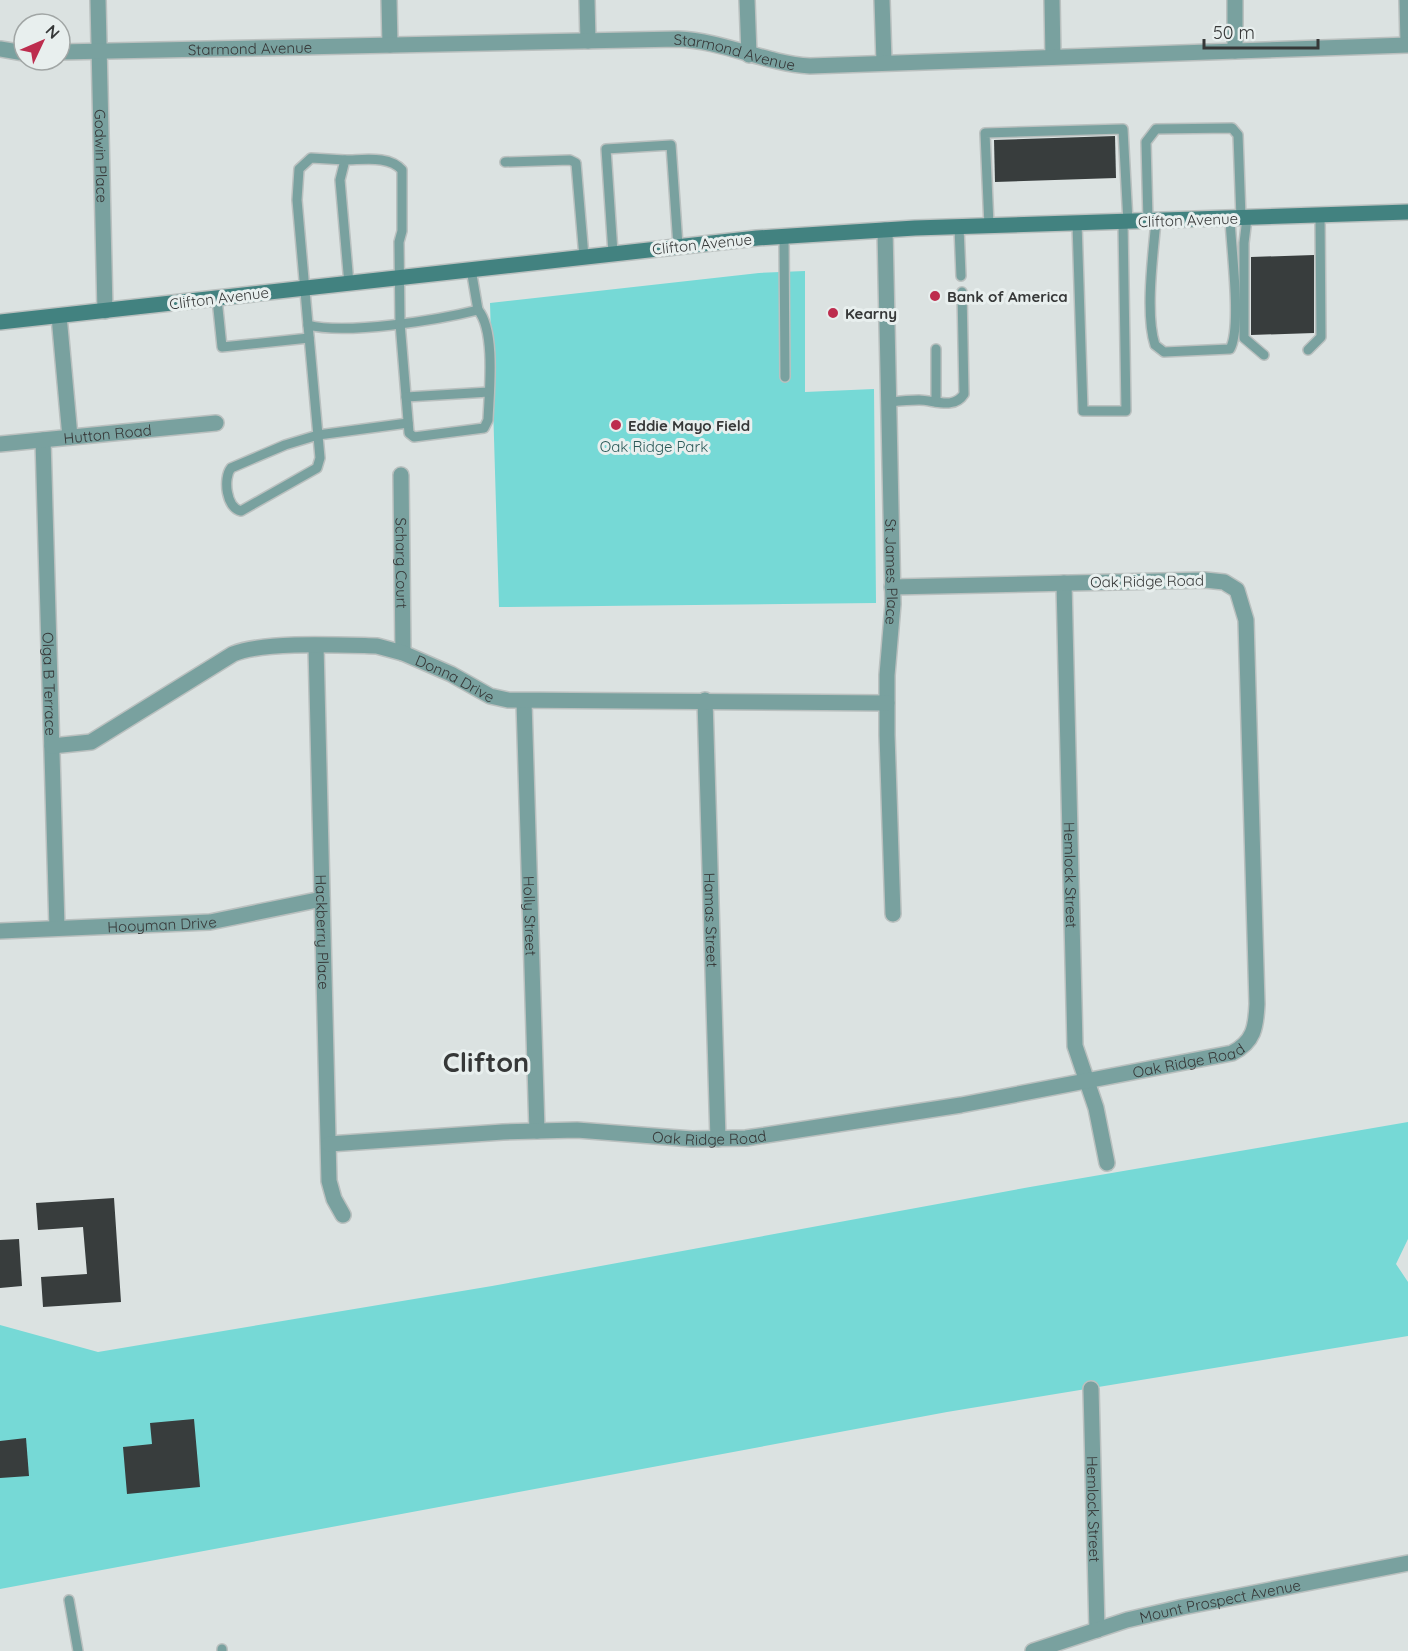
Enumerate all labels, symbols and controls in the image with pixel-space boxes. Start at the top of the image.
north arrow [12,12,72,72]
scale bar [1204,12,1318,50]
text: N [42,20,64,43]
text: 50 m [1213,21,1255,44]
street label: Starmond Avenue [673,29,797,74]
street label: Starmond Avenue [188,37,312,59]
street label: Godwin Place [91,109,112,203]
street label: Clifton Avenue [1138,209,1238,231]
street label: Clifton Avenue [651,229,753,259]
street label: Clifton Avenue [168,282,270,314]
place label: Bank of America [947,287,1068,306]
marker: Bank of America [928,289,942,303]
place label: Kearny [845,304,897,323]
marker: Kearny [826,306,840,320]
place label: Eddie Mayo Field [628,416,750,435]
marker: Eddie Mayo Field [609,418,623,432]
street label: Hutton Road [63,420,152,447]
park label: Oak Ridge Park [600,437,708,456]
street label: Scharg Court [392,517,412,609]
street label: St James Place [882,519,903,626]
street label: Oak Ridge Road [1090,571,1204,591]
street label: Olga B Terrace [39,632,61,736]
street label: Donna Drive [413,650,498,706]
street label: Hemlock Street [1060,822,1082,928]
street label: Hamas Street [701,872,722,968]
street label: Hackberry Place [312,874,334,990]
street label: Holly Street [520,876,541,956]
street label: Hooyman Drive [107,911,218,936]
street label: Oak Ridge Road [1131,1038,1248,1081]
district label: Clifton [443,1045,529,1079]
street label: Oak Ridge Road [652,1126,767,1149]
street label: Hemlock Street [1083,1456,1105,1562]
street label: Mount Prospect Avenue [1137,1575,1302,1626]

